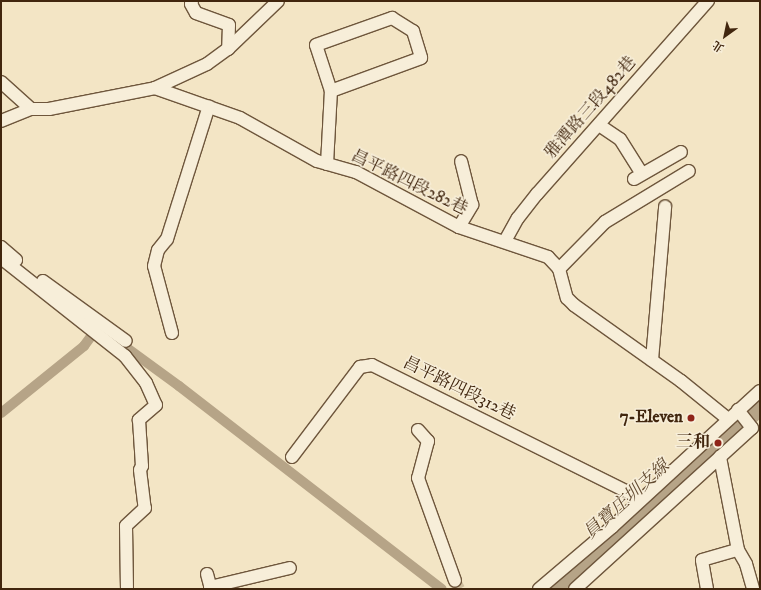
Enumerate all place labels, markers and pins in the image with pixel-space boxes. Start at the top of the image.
place label: 7-Eleven [620,408,683,428]
marker: 7-Eleven [686,413,696,423]
place label: 三和 [676,433,710,453]
marker: 三和 [713,438,723,448]

